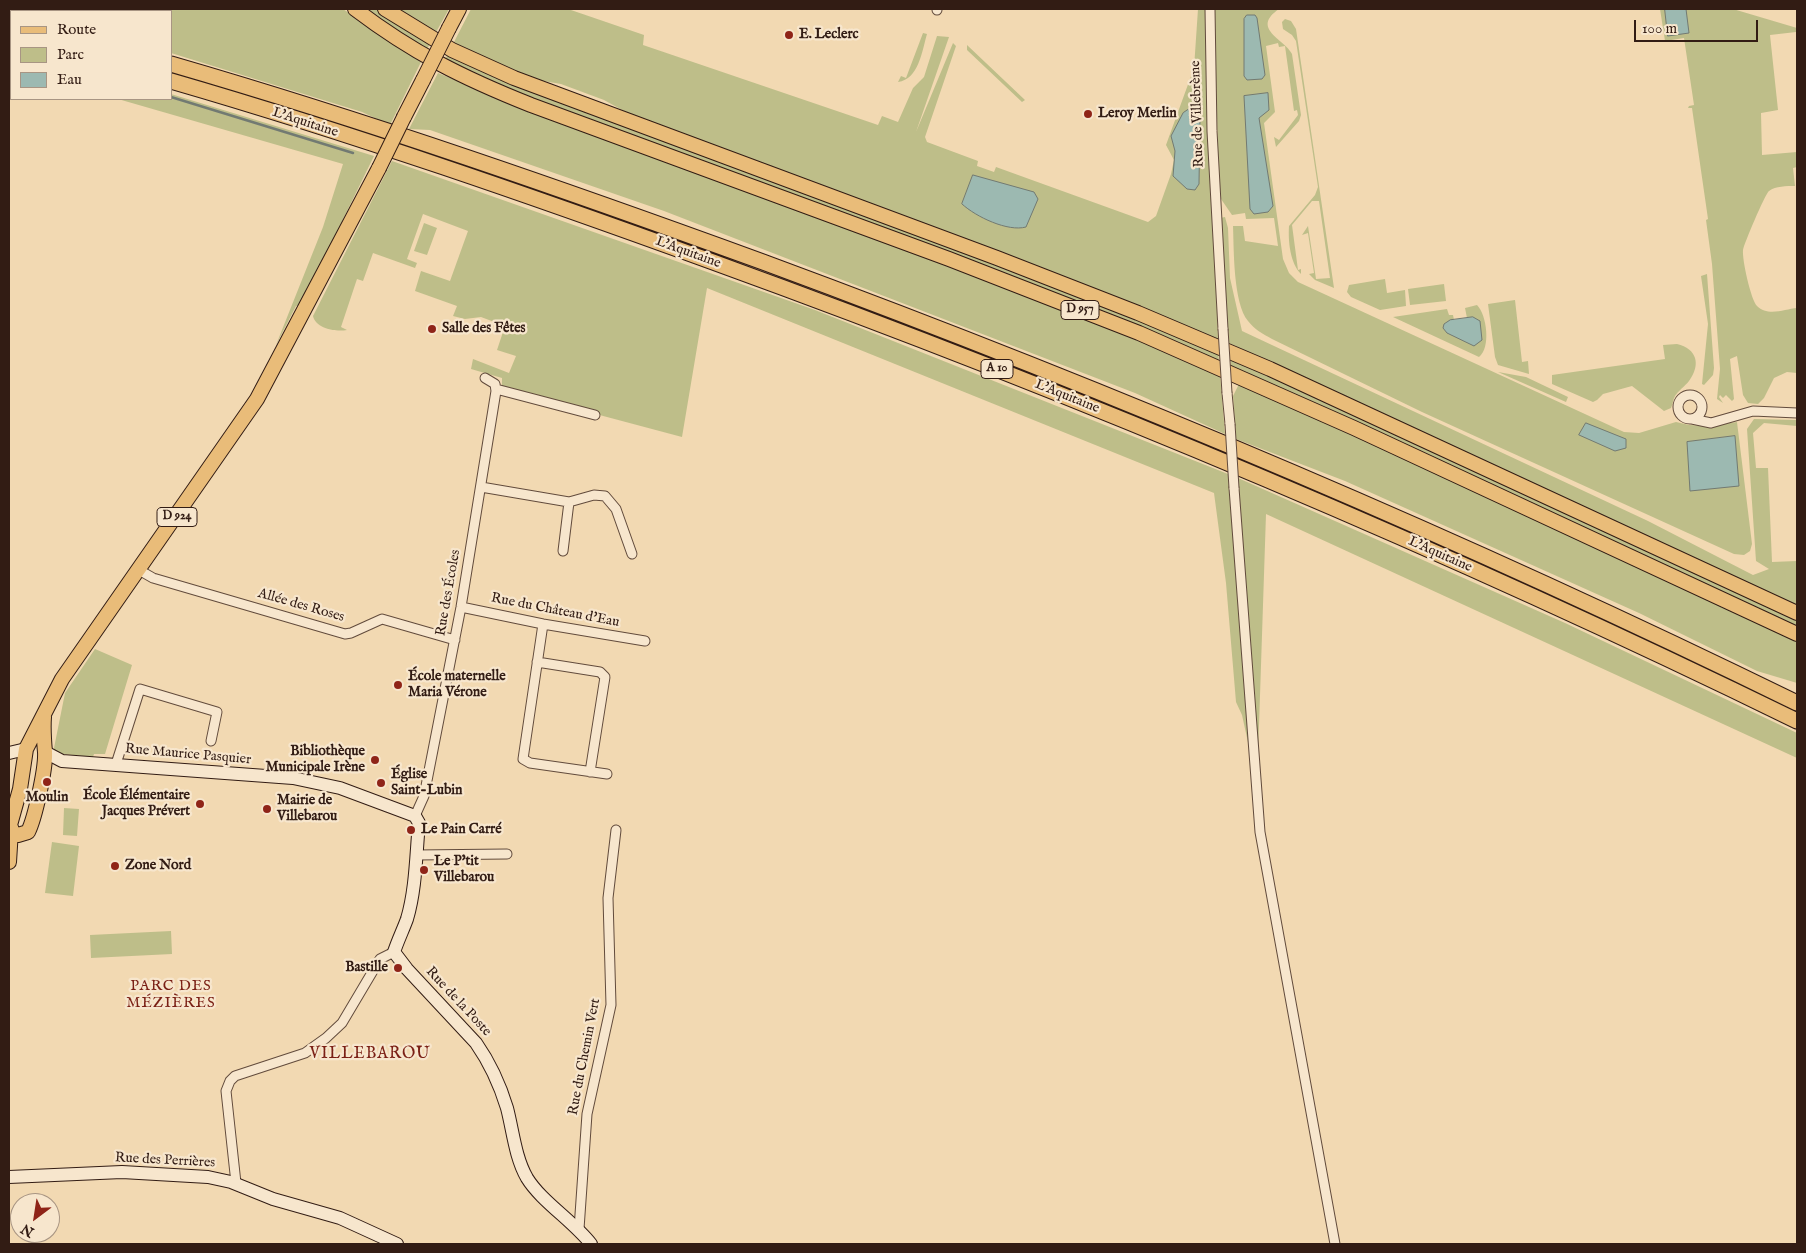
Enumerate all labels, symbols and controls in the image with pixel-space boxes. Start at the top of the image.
legend [10,10,172,100]
scale bar [1636,10,1760,42]
text: 100 m [1642,19,1677,38]
text: Route [57,20,96,39]
place label: E. Leclerc [799,27,859,43]
marker: E. Leclerc [783,29,795,41]
text: Parc [57,45,84,64]
street label: Rue de Villebrème [1188,60,1208,168]
text: Eau [57,70,82,89]
street label: L'Aquitaine [270,104,340,142]
place label: Leroy Merlin [1098,106,1177,122]
marker: Leroy Merlin [1082,108,1094,120]
street label: L'Aquitaine [653,233,723,273]
road number: D 957 [1061,300,1099,320]
place label: Salle des Fêtes [442,321,526,337]
marker: Salle des Fêtes [426,323,438,335]
road number: A 10 [981,359,1013,378]
street label: L'Aquitaine [1032,376,1102,418]
road number: D 924 [157,508,197,526]
street label: L'Aquitaine [1405,533,1475,577]
street label: Rue des Écoles [433,548,465,638]
street label: Allée des Roses [256,586,346,626]
street label: Rue du Château d'Eau [489,590,621,632]
place label: École maternelle Maria Vérone [408,669,506,702]
marker: École maternelle Maria Vérone [392,679,404,691]
street label: Rue Maurice Pasquier [124,741,252,769]
place label: Bibliothèque Municipale Irène [266,744,365,776]
marker: Bibliothèque Municipale Irène [369,754,381,766]
place label: Église Saint-Lubin [391,767,463,800]
marker: Moulin [41,776,53,788]
marker: Église Saint-Lubin [375,777,387,789]
place label: École Élémentaire Jacques Prévert [83,788,190,820]
place label: Moulin [26,790,68,806]
place label: Mairie de Villebarou [277,793,337,826]
marker: École Élémentaire Jacques Prévert [194,798,206,810]
marker: Mairie de Villebarou [261,803,273,815]
place label: Le Pain Carré [421,822,502,838]
marker: Le Pain Carré [405,824,417,836]
place label: Le P'tit Villebarou [434,854,494,886]
place label: Zone Nord [125,858,191,874]
marker: Zone Nord [109,860,121,872]
marker: Le P'tit Villebarou [418,864,430,876]
place label: Bastille [345,960,388,976]
marker: Bastille [392,962,404,974]
street label: Rue de la Poste [422,964,494,1040]
district label: PARC DES MÉZIÈRES [125,978,217,1013]
street label: Rue du Chemin Vert [565,997,605,1117]
district label: VILLEBAROU [308,1045,432,1065]
street label: Rue des Perrières [114,1150,216,1172]
north arrow [10,1193,60,1243]
text: N [18,1219,38,1241]

